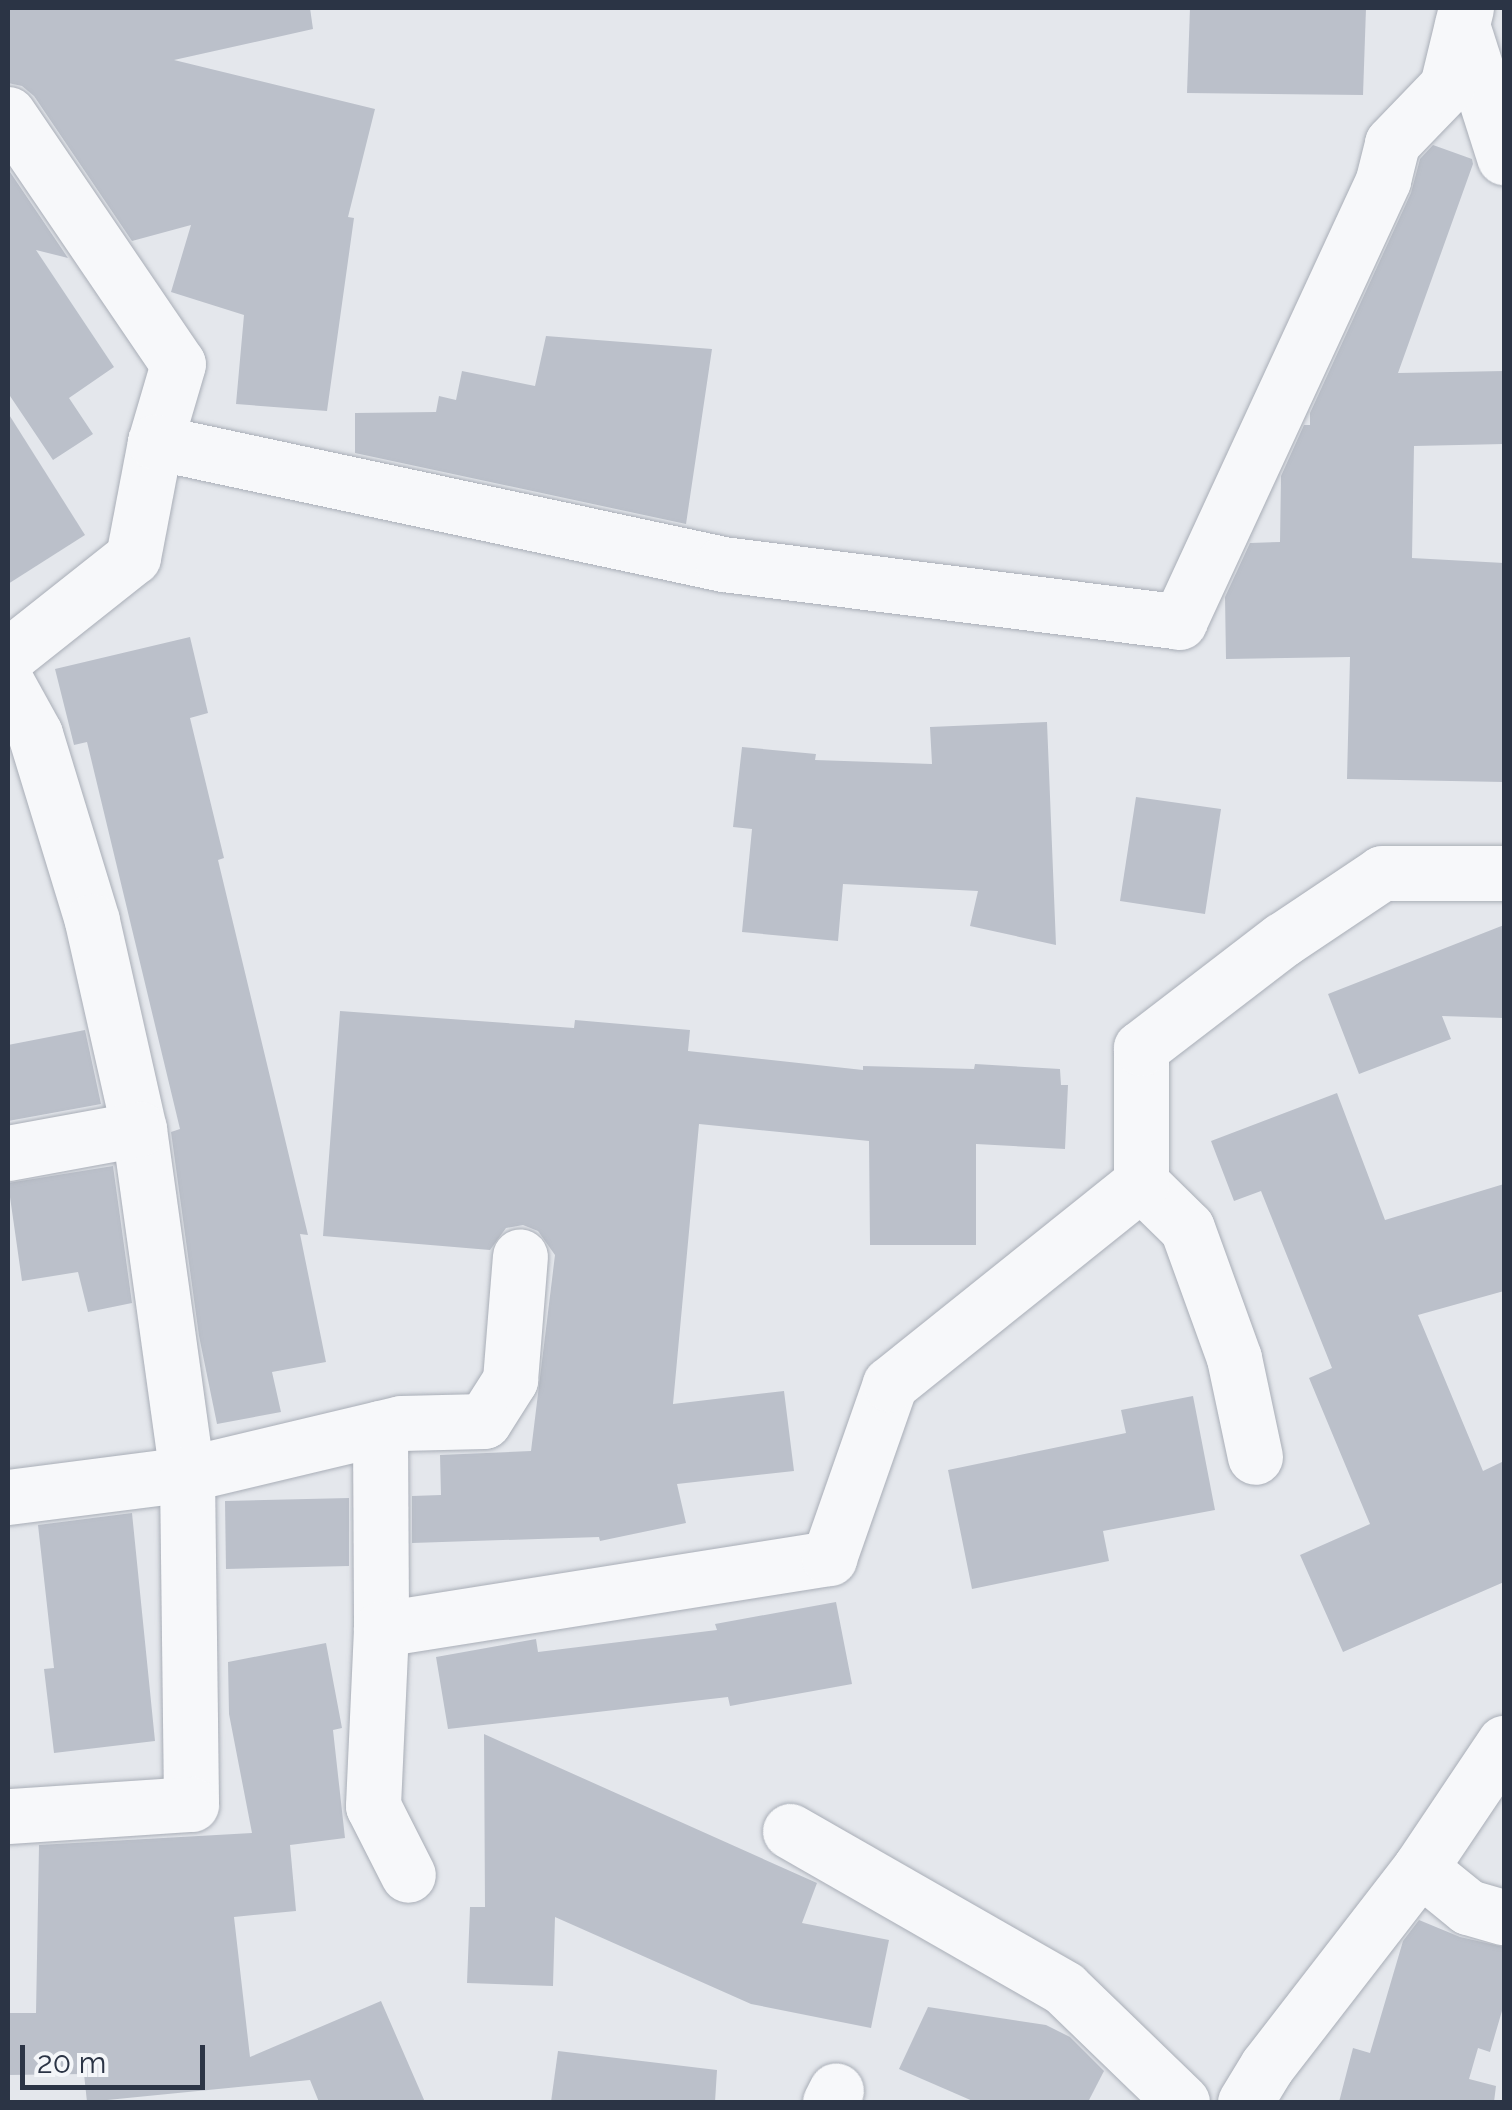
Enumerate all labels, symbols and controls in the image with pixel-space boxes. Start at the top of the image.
scale bar [25,2025,210,2087]
text: 20 m [37,2045,106,2080]

